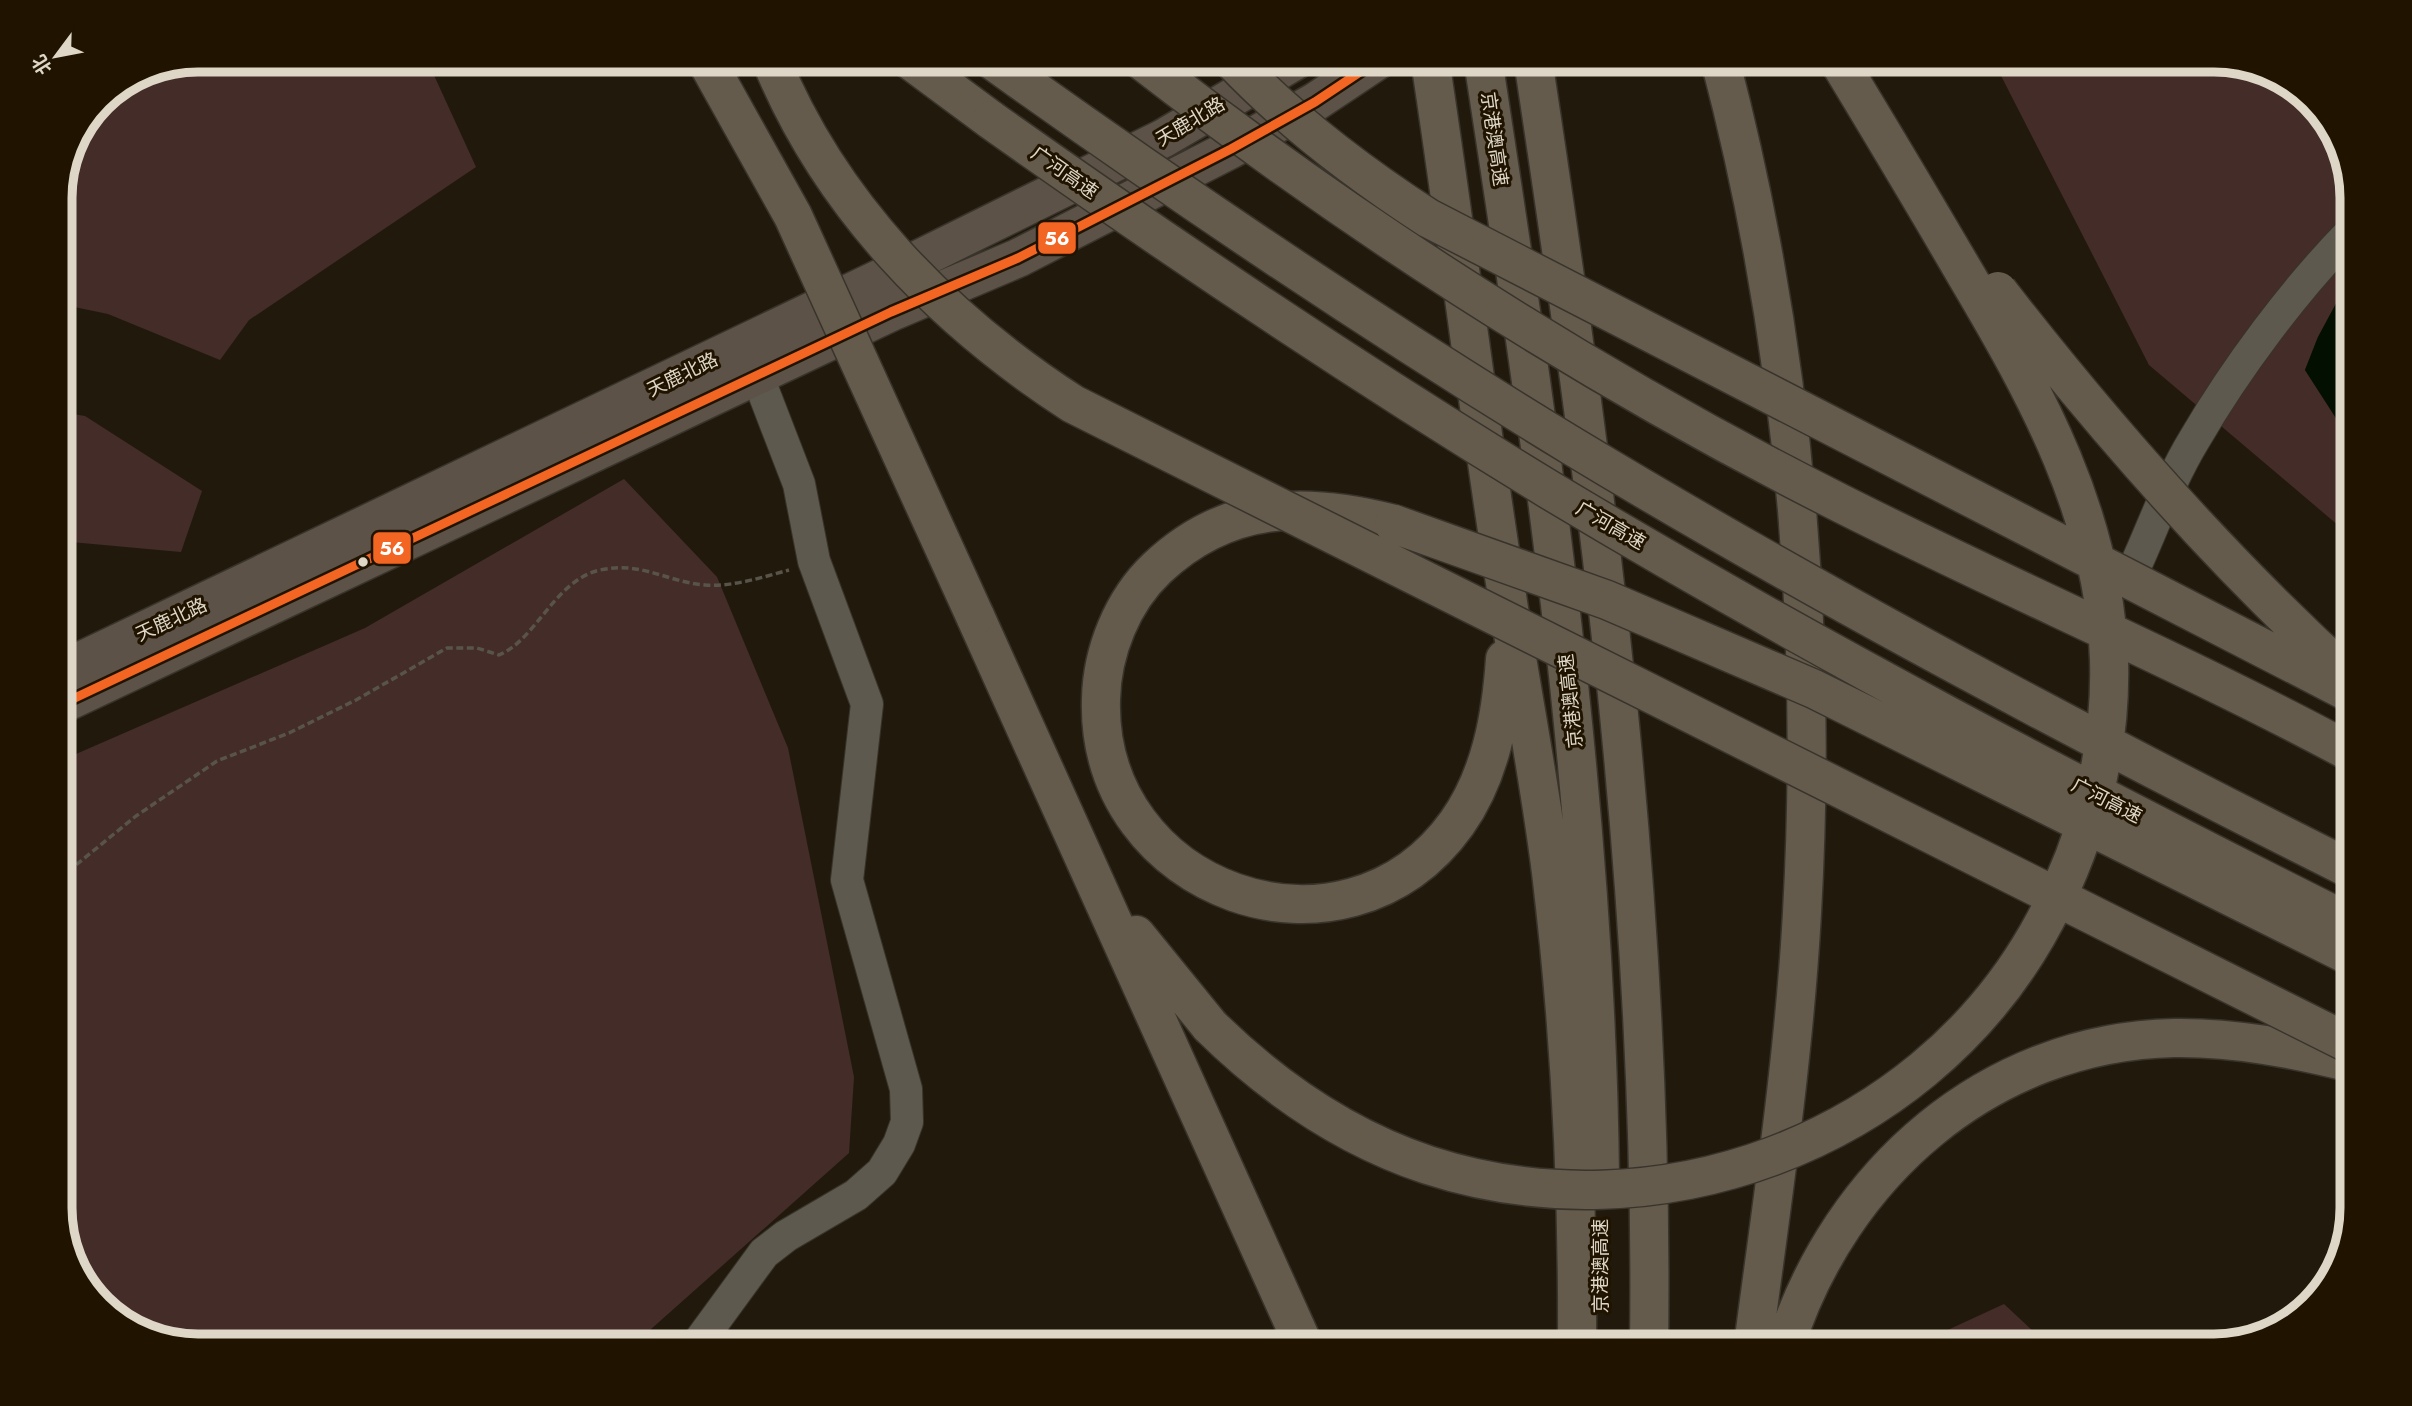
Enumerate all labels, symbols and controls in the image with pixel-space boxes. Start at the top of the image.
north arrow [21,21,91,91]
text: 北 [26,50,58,80]
street label: 天鹿北路 [1151,90,1230,153]
street label: 京港澳高速 [1475,90,1514,188]
street label: 广河高速 [1026,140,1104,205]
line badge: 56 [1037,221,1077,255]
text: 56 [1045,225,1069,252]
street label: 天鹿北路 [642,346,722,403]
street label: 广河高速 [1571,495,1650,556]
line badge: 56 [372,531,412,565]
text: 56 [380,535,404,562]
unlabelled marker [356,555,370,569]
street label: 天鹿北路 [131,591,211,648]
street label: 京港澳高速 [1552,652,1589,750]
street label: 广河高速 [2067,771,2147,830]
street label: 京港澳高速 [1587,1218,1614,1314]

